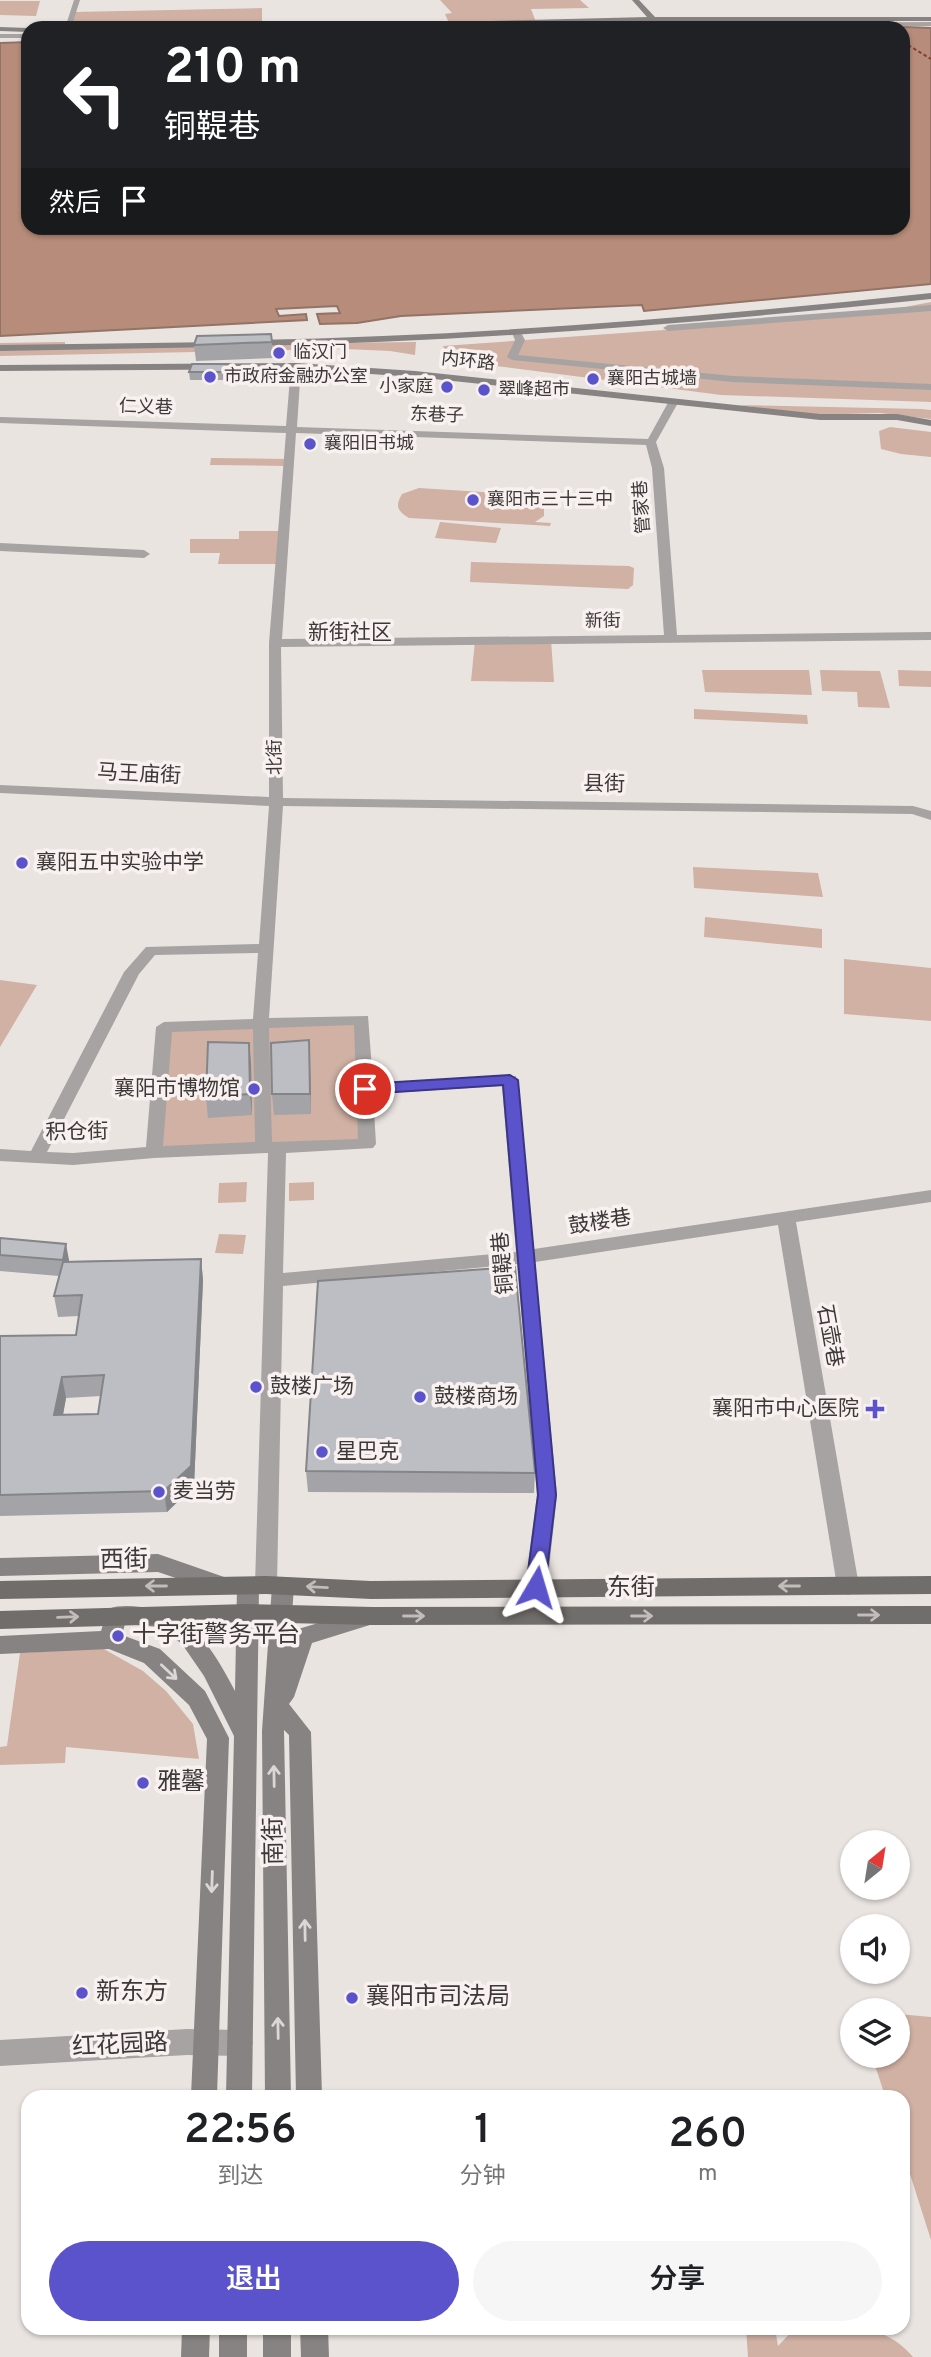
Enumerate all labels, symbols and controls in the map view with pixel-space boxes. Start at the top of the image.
text: 210 m [164,39,301,101]
icon: left [49,49,140,140]
text: 铜鞮巷 [164,109,260,149]
icon: arrive [115,182,153,220]
text: 然后 [49,188,101,221]
place label: 临汉门 [293,342,347,365]
marker: 临汉门 [271,345,287,361]
street label: 内环路 [440,348,496,376]
place label: 市政府金融办公室 [224,366,368,389]
place label: 襄阳古城墙 [607,368,697,391]
marker: 市政府金融办公室 [202,369,218,385]
marker: 襄阳古城墙 [585,371,601,387]
place label: 小家庭 [379,376,433,399]
marker: 小家庭 [439,379,455,395]
place label: 翠峰超市 [498,379,570,402]
marker: 翠峰超市 [476,382,492,398]
street label: 仁义巷 [119,396,173,420]
street label: 东巷子 [410,404,464,428]
place label: 襄阳旧书城 [324,433,414,456]
marker: 襄阳旧书城 [302,436,318,452]
street label: 管家巷 [630,479,656,535]
place label: 襄阳市三十三中 [487,489,613,512]
marker: 襄阳市三十三中 [465,492,481,508]
street label: 新街 [585,610,621,634]
district label: 新街社区 [308,620,392,647]
street label: 北街 [264,739,288,775]
street label: 马王庙街 [96,759,182,791]
street label: 县街 [583,771,625,799]
place label: 襄阳五中实验中学 [36,850,204,877]
marker: 襄阳五中实验中学 [14,855,30,871]
pin [335,1059,395,1119]
icon: arrive [346,1070,384,1108]
place label: 襄阳市博物馆 [114,1076,240,1103]
marker: 襄阳市博物馆 [246,1081,262,1097]
street label: 积仓街 [45,1119,109,1147]
street label: 鼓楼巷 [567,1205,633,1241]
street label: 铜鞮巷 [488,1230,520,1296]
street label: 石壶巷 [810,1303,848,1369]
place label: 鼓楼广场 [270,1374,354,1401]
marker: 鼓楼广场 [248,1379,264,1395]
place label: 鼓楼商场 [434,1384,518,1411]
marker: 鼓楼商场 [412,1389,428,1405]
place label: 襄阳市中心医院 [712,1396,859,1423]
marker: 襄阳市中心医院 [865,1399,885,1419]
place label: 星巴克 [336,1439,399,1466]
marker: 星巴克 [314,1444,330,1460]
place label: 麦当劳 [173,1479,236,1506]
marker: 麦当劳 [151,1484,167,1500]
street label: 西街 [100,1546,148,1576]
position arrow [499,1550,573,1624]
street label: 东街 [607,1574,655,1604]
one-way arrow [144,1579,167,1593]
one-way arrow [778,1579,801,1593]
one-way arrow [306,1581,329,1594]
one-way arrow [857,1608,880,1622]
one-way arrow [402,1609,425,1623]
one-way arrow [630,1609,653,1623]
one-way arrow [56,1610,79,1623]
place label: 十字街警务平台 [132,1621,300,1651]
marker: 十字街警务平台 [110,1628,126,1644]
one-way arrow [160,1664,177,1681]
one-way arrow [267,1765,281,1788]
place label: 雅馨 [157,1768,205,1798]
marker: 雅馨 [135,1775,151,1791]
street label: 南街 [260,1817,290,1865]
north arrow [840,1830,910,1900]
map controls [840,1830,910,2068]
one-way arrow [206,1870,219,1893]
button: sound [840,1914,910,1984]
one-way arrow [298,1919,312,1942]
place label: 新东方 [96,1978,168,2008]
place label: 襄阳市司法局 [366,1983,510,2013]
marker: 新东方 [74,1985,90,2001]
marker: 襄阳市司法局 [344,1990,360,2006]
button: layers [840,1998,910,2068]
one-way arrow [271,2017,285,2040]
street label: 红花园路 [71,2029,169,2063]
text: 22:56 [184,2105,297,2158]
text: 1 [474,2105,491,2158]
text: 260 [668,2109,747,2162]
text: m [698,2160,717,2189]
text: 到达 [217,2163,263,2192]
text: 分钟 [459,2163,505,2192]
button: 退出 [49,2241,459,2321]
button: 分享 [473,2241,882,2321]

